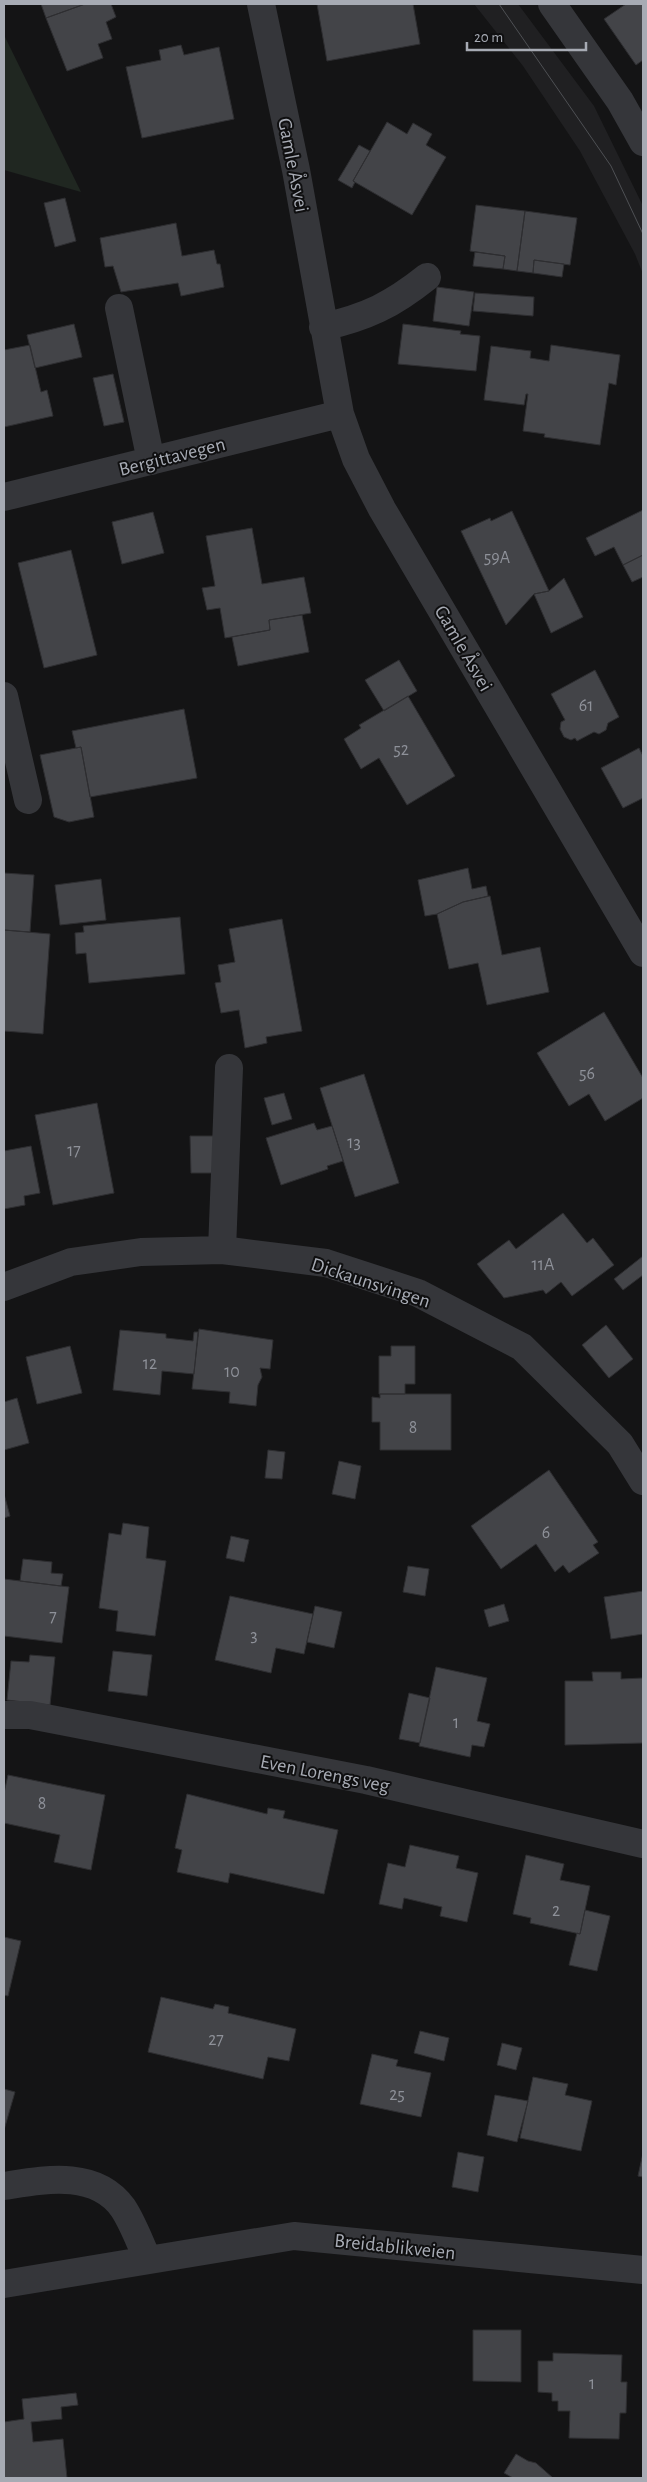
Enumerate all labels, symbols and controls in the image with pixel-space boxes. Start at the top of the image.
scale bar [467,20,586,52]
text: 20 m [474,30,503,45]
street label: Gamle Åsvei [274,116,313,214]
street label: Bergittavegen [117,434,228,480]
house number: 59A [484,549,511,567]
street label: Gamle Åsvei [431,602,497,695]
house number: 61 [579,697,593,715]
house number: 52 [393,741,409,759]
house number: 56 [579,1065,595,1083]
house number: 13 [347,1134,361,1152]
house number: 17 [67,1142,81,1160]
street label: Dickaunsvingen [309,1254,433,1312]
house number: 11A [532,1256,555,1274]
house number: 12 [143,1355,157,1373]
house number: 10 [224,1363,240,1381]
house number: 8 [409,1419,417,1437]
house number: 6 [542,1524,550,1542]
house number: 7 [49,1608,57,1626]
house number: 3 [250,1627,258,1645]
house number: 1 [453,1714,459,1732]
street label: Even Lorengs veg [259,1752,391,1796]
house number: 8 [38,1795,46,1813]
house number: 2 [552,1902,560,1920]
house number: 27 [208,2031,224,2049]
house number: 25 [389,2086,405,2104]
street label: Breidablikveien [333,2231,456,2263]
house number: 1 [589,2375,595,2393]

